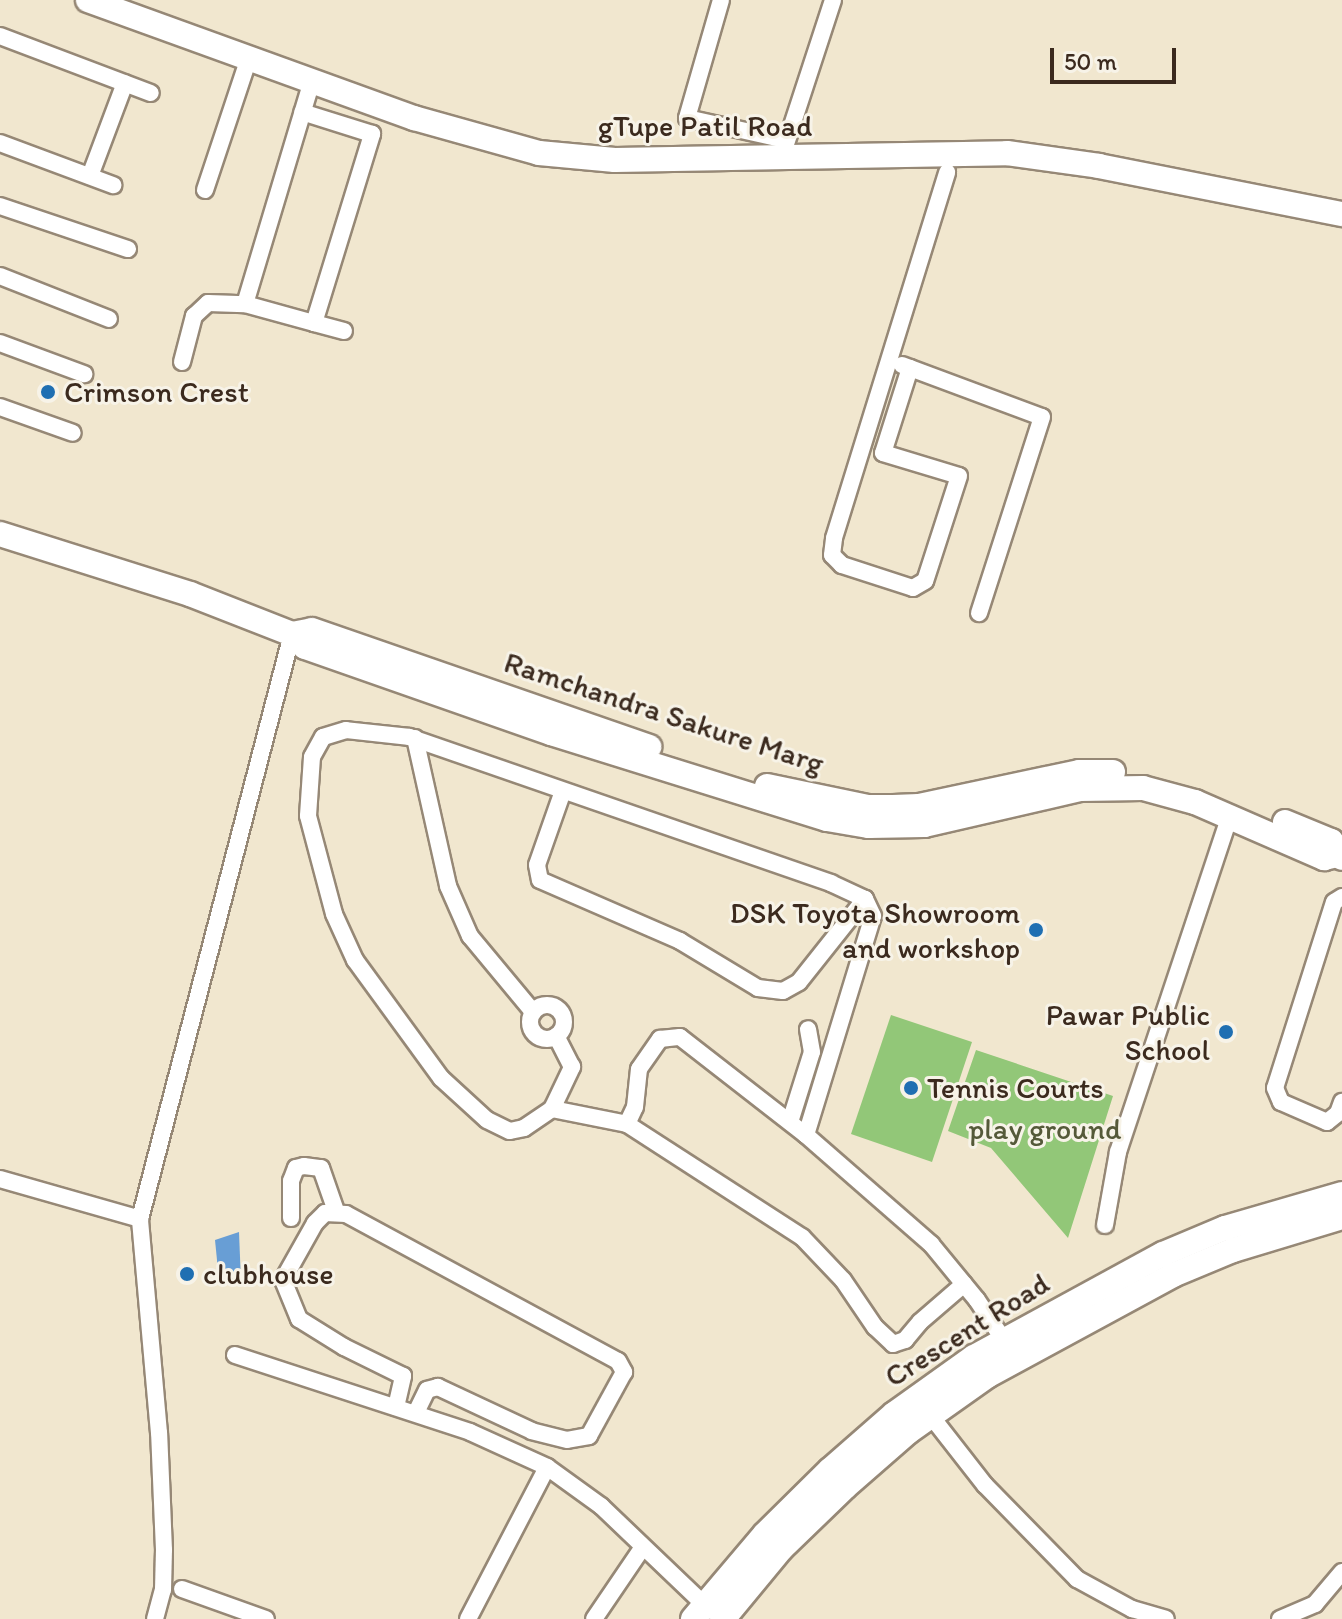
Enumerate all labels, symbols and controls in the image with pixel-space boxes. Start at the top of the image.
scale bar [1054,32,1180,82]
text: 50 m [1064,47,1117,76]
street label: gTupe Patil Road [599,108,811,144]
place label: Crimson Crest [64,374,249,410]
marker: Crimson Crest [39,383,57,401]
street label: Ramchandra Sakure Marg [500,644,828,782]
place label: DSK Toyota Showroom and workshop [729,895,1020,966]
marker: DSK Toyota Showroom and workshop [1027,921,1045,939]
place label: Pawar Public School [1045,997,1210,1068]
marker: Pawar Public School [1217,1023,1235,1041]
place label: Tennis Courts [927,1070,1104,1106]
marker: Tennis Courts [902,1079,920,1097]
park label: play ground [969,1111,1121,1147]
place label: clubhouse [203,1256,334,1292]
marker: clubhouse [178,1265,196,1283]
street label: Crescent Road [878,1265,1056,1395]

